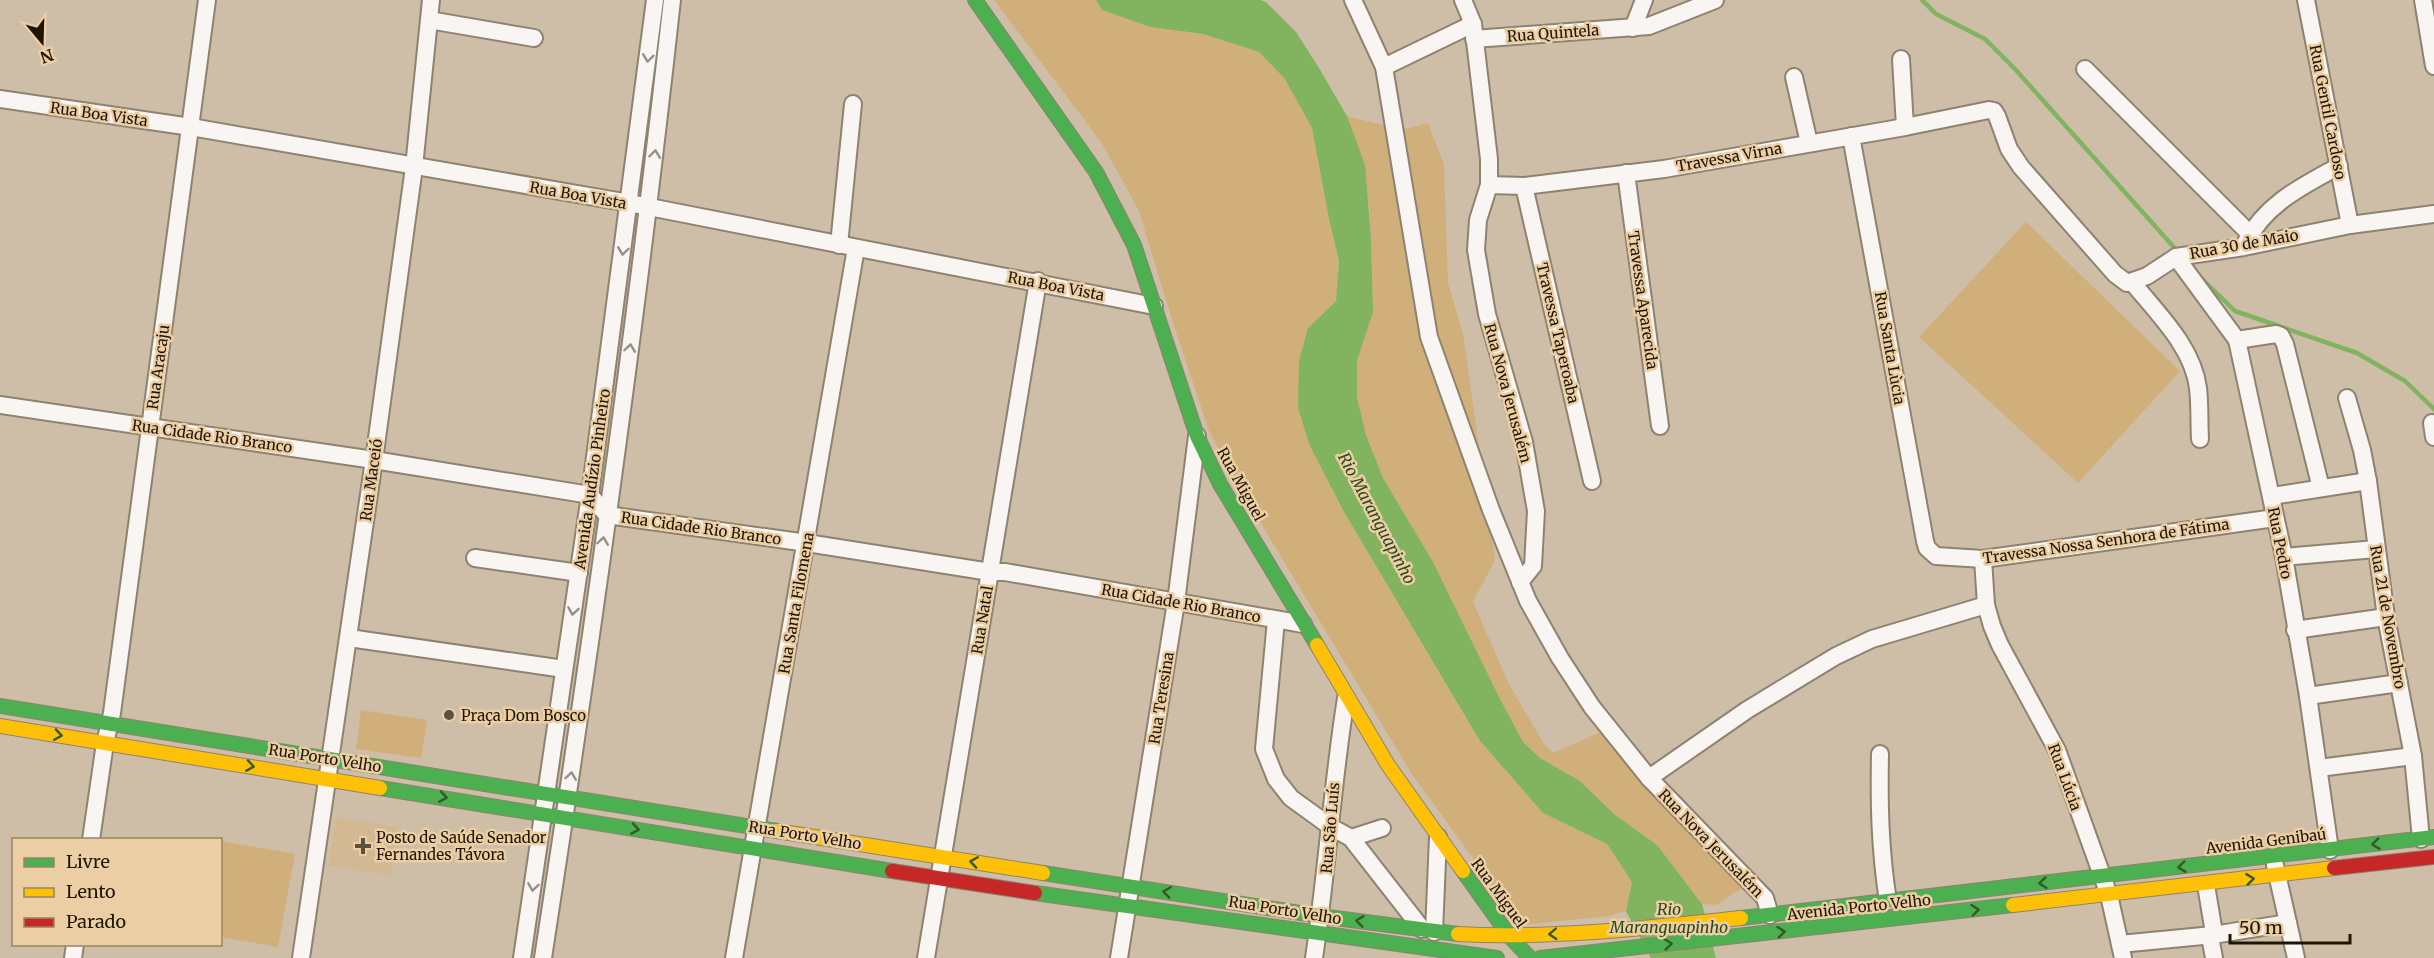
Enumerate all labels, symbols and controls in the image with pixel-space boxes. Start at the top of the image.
north arrow [12,12,72,72]
street label: Rua Quintela [1506,20,1600,46]
street label: Rua Gentil Cardoso [2306,43,2350,181]
text: N [37,45,56,68]
one-way arrow [642,53,654,63]
street label: Rua Boa Vista [49,98,149,130]
street label: Travessa Virna [1675,138,1783,176]
one-way arrow [648,150,661,159]
street label: Rua Boa Vista [528,177,628,213]
street label: Rua 30 de Maio [2188,225,2300,263]
street label: Travessa Aparecida [1624,230,1662,370]
one-way arrow [617,247,630,256]
street label: Travessa Taperoaba [1533,261,1583,405]
street label: Rua Boa Vista [1006,267,1106,305]
street label: Rua Santa Lùcia [1871,290,1909,406]
street label: Rua Nova Jerusalém [1480,321,1536,465]
street label: Rua Aracaju [143,323,173,411]
one-way arrow [623,343,635,352]
street label: Avenida Audízio Pinheiro [570,387,614,571]
street label: Rua Cidade Rio Branco [131,415,294,457]
street label: Rua Maceió [356,437,386,522]
street label: Rua Miguel [1213,444,1269,525]
water label: Rio Maranguapinho [1334,449,1420,587]
street label: Rua Pedro [2264,505,2296,581]
street label: Rua Cidade Rio Branco [620,507,783,549]
street label: Travessa Nossa Senhora de Fátima [1981,514,2231,568]
street label: Rua Santa Filomena [774,531,818,675]
one-way arrow [597,536,609,546]
street label: Rua 21 de Novembro [2366,544,2410,691]
street label: Rua Cidade Rio Branco [1100,580,1263,626]
street label: Rua Natal [967,584,997,656]
one-way arrow [568,606,580,616]
street label: Rua Teresina [1144,650,1178,746]
place label: Praça Dom Bosco [461,706,586,725]
marker: Praça Dom Bosco [442,708,456,722]
one-way arrow [53,729,62,741]
street label: Rua Porto Velho [267,740,383,776]
street label: Rua Lúcia [2044,741,2086,813]
one-way arrow [246,760,255,772]
one-way arrow [564,771,577,780]
street label: Rua São Luís [1317,782,1343,874]
street label: Rua Nova Jerusalém [1654,785,1768,901]
one-way arrow [438,791,447,803]
street label: Rua Porto Velho [747,817,863,853]
one-way arrow [630,822,640,835]
street label: Avenida Genibaú [2204,824,2327,858]
place label: Posto de Saúde Senador Fernandes Távora [376,828,547,864]
marker: Posto de Saúde Senador Fernandes Távora [354,837,372,855]
legend [12,838,222,946]
one-way arrow [2371,838,2380,850]
text: Livre [66,850,110,873]
street label: Rua Miguel [1467,854,1531,932]
one-way arrow [969,857,979,869]
one-way arrow [2178,860,2187,873]
one-way arrow [2246,874,2255,886]
one-way arrow [2039,876,2048,889]
text: Lento [66,880,116,903]
one-way arrow [527,883,539,892]
one-way arrow [1162,886,1171,898]
street label: Avenida Porto Velho [1785,890,1932,924]
street label: Rua Porto Velho [1227,892,1343,928]
water label: Rio Maranguapinho [1609,899,1728,937]
one-way arrow [1970,905,1979,917]
scale bar [2230,907,2350,945]
text: Parado [66,910,126,933]
one-way arrow [1355,915,1364,928]
text: 50 m [2239,916,2283,939]
one-way arrow [1777,927,1786,939]
one-way arrow [1549,928,1558,941]
one-way arrow [1664,938,1673,951]

